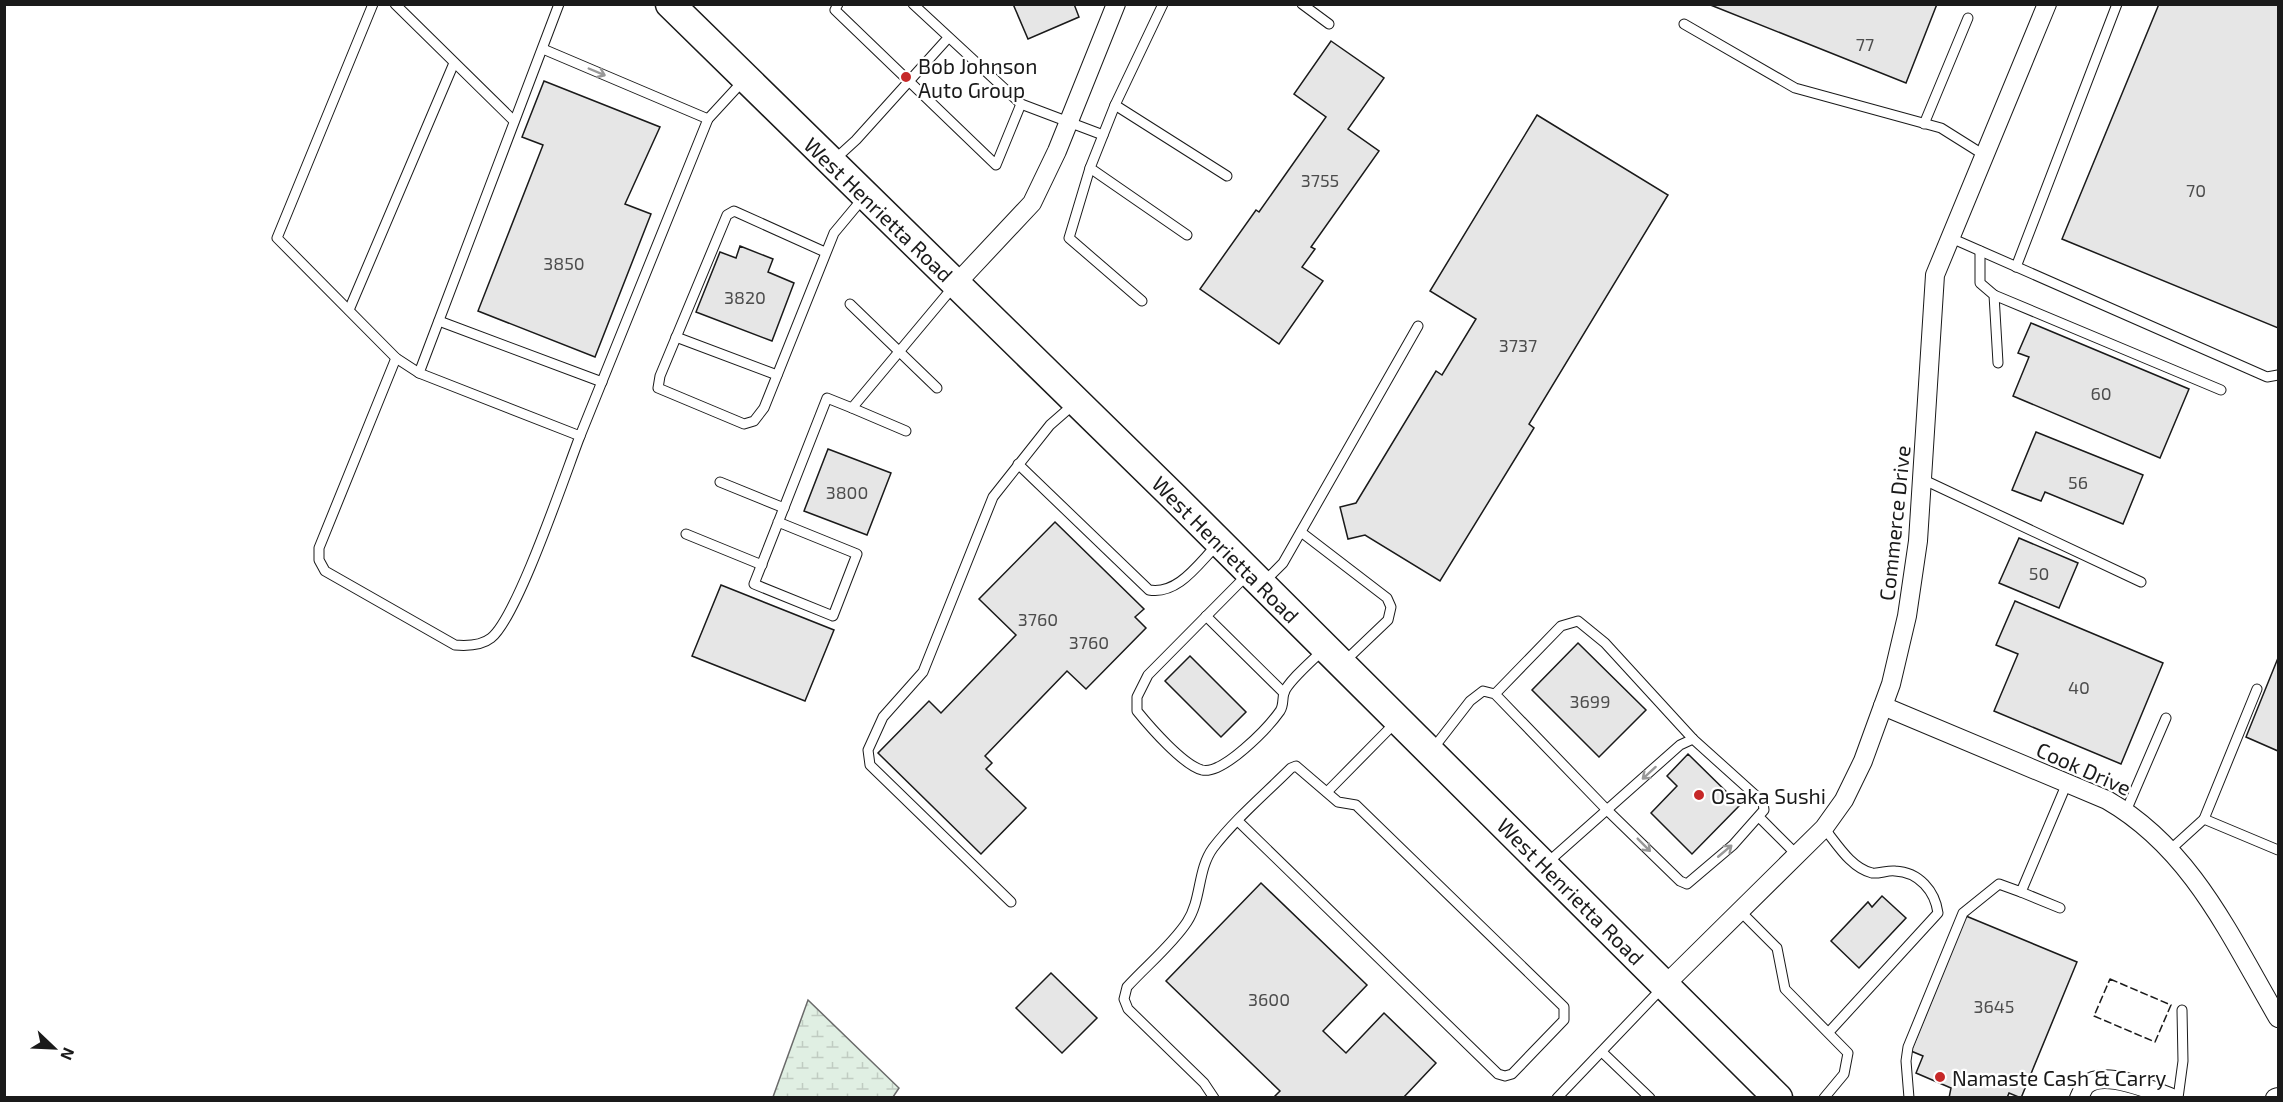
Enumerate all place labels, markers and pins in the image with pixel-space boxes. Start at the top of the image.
place label: Bob Johnson Auto Group [918,53,1037,102]
marker: Bob Johnson Auto Group [899,70,913,84]
place label: Osaka Sushi [1711,783,1826,808]
marker: Osaka Sushi [1692,788,1706,802]
place label: Namaste Cash & Carry [1952,1065,2166,1090]
marker: Namaste Cash & Carry [1933,1070,1947,1084]

